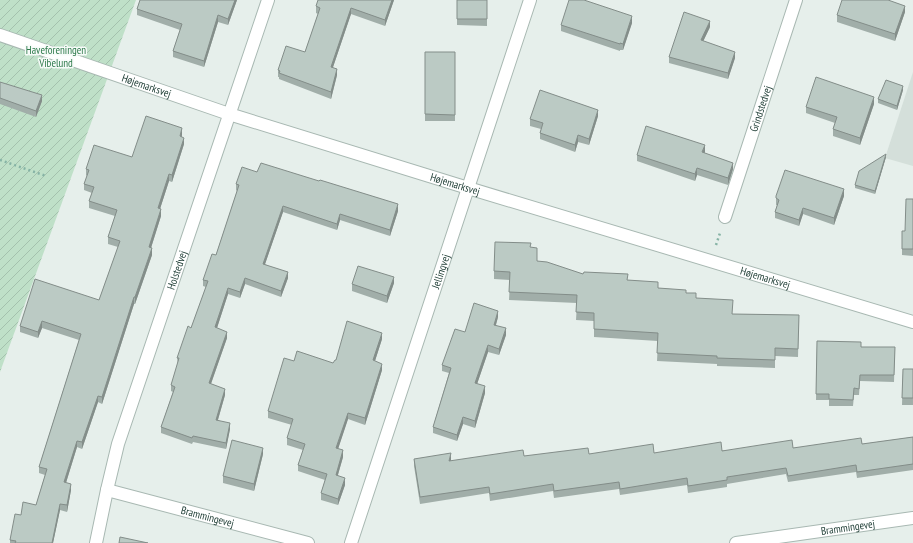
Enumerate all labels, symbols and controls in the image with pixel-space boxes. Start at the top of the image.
park label: Haveforeningen Vibelund [26,43,86,70]
street label: Højemarksvej [120,71,173,101]
street label: Grindstedvej [746,84,775,133]
street label: Højemarksvej [429,170,482,198]
street label: Holstedvej [164,249,190,291]
street label: Jellingvej [428,252,453,291]
street label: Højemarksvej [739,263,792,292]
street label: Brammingevej [179,503,236,530]
street label: Brammingevej [820,516,876,538]

